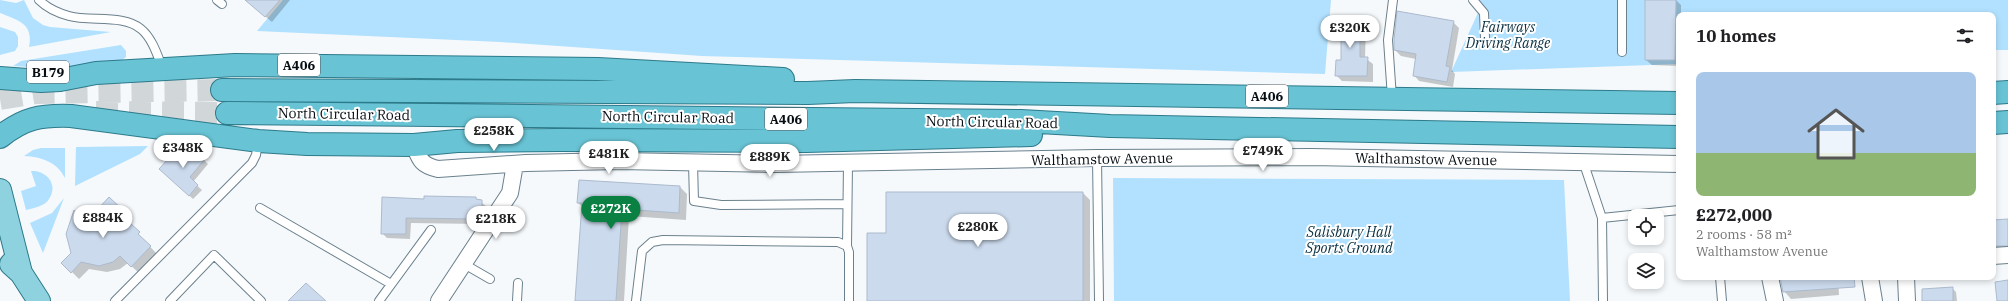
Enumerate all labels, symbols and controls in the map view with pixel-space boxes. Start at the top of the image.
pin: £320K [1322,15,1378,49]
park label: Fairways Driving Range [1465,18,1551,52]
text: £320K [1329,19,1371,36]
text: 10 homes [1696,25,1776,47]
icon: filters [1954,25,1976,47]
road number: A406 [278,54,320,76]
road number: B179 [27,61,69,83]
road number: A406 [1246,85,1288,107]
icon: home [1800,98,1872,170]
street label: North Circular Road [278,104,411,124]
street label: North Circular Road [602,107,735,127]
road number: A406 [765,108,807,130]
street label: North Circular Road [926,112,1059,132]
pin: £258K [466,118,522,152]
text: £258K [473,122,515,139]
pin: £348K [155,135,211,169]
pin: £749K [1235,138,1291,172]
text: £348K [162,139,204,156]
pin: £481K [581,141,637,175]
text: £749K [1242,142,1284,159]
pin: £889K [742,144,798,178]
text: £481K [588,145,630,162]
text: £889K [749,148,791,165]
street label: Walthamstow Avenue [1031,149,1173,169]
street label: Walthamstow Avenue [1355,149,1497,169]
pin: £272K [583,196,639,230]
text: £272K [590,200,632,217]
text: £272,000 [1696,204,1772,226]
pin: £884K [75,205,131,239]
pin: £218K [468,206,524,240]
text: £884K [82,209,124,226]
map controls [1628,209,1664,289]
button: locate [1628,209,1664,245]
text: £218K [475,210,517,227]
pin: £280K [950,214,1006,248]
text: £280K [957,218,999,235]
park label: Salisbury Hall Sports Ground [1305,223,1393,257]
text: 2 rooms · 58 m² [1696,226,1792,243]
text: Walthamstow Avenue [1696,243,1828,260]
button: layers [1628,253,1664,289]

